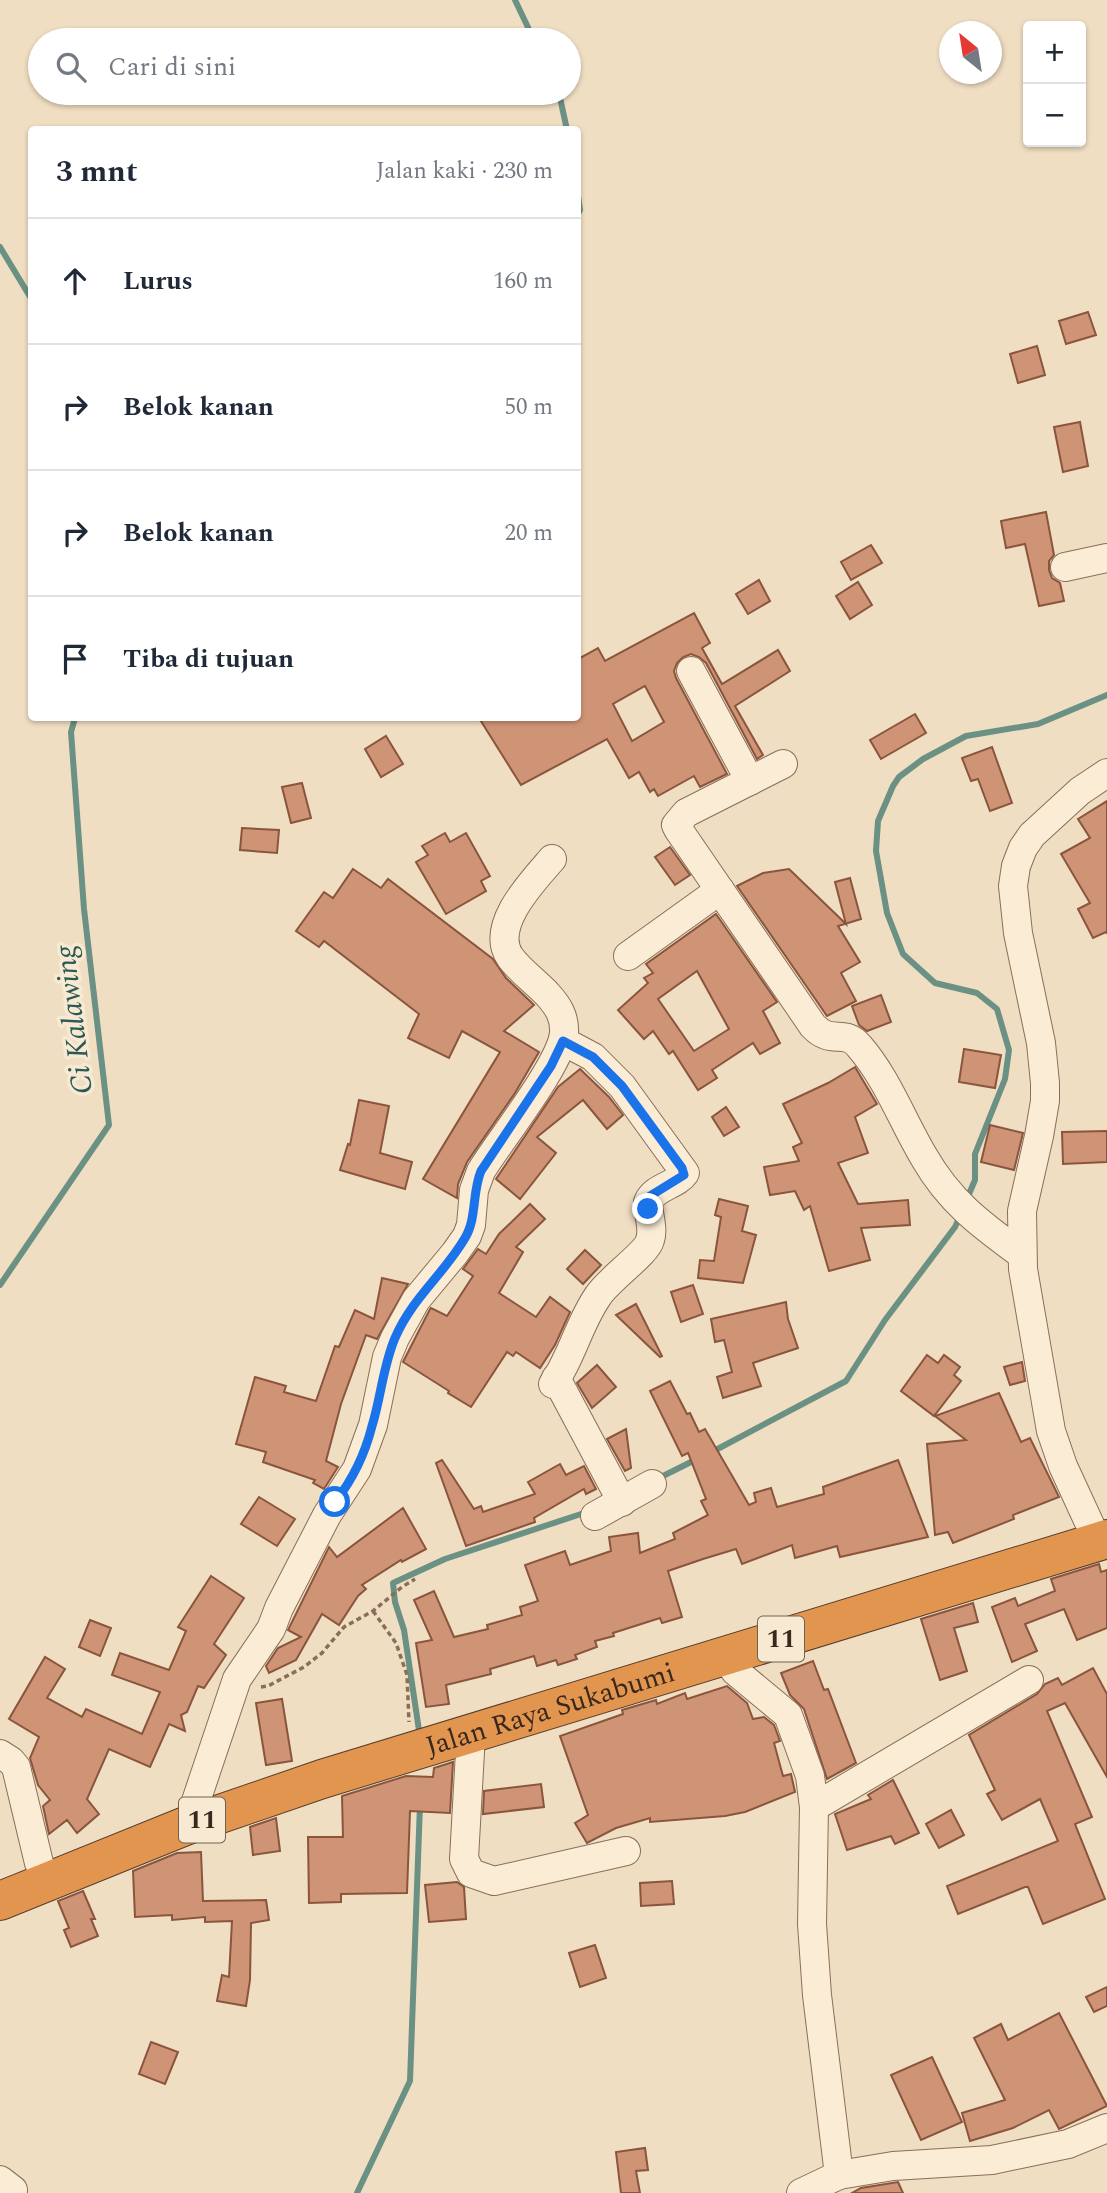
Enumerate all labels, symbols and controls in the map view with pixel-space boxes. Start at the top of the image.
north arrow [939,21,1002,84]
map controls [1023,21,1086,147]
button: + [1023,21,1086,84]
search box [28,28,581,105]
text: Cari di sini [108,47,236,87]
icon: search [52,48,90,86]
button: − [1023,84,1086,147]
text: 3 mnt [56,149,137,195]
text: Jalan kaki · 230 m [376,154,553,189]
text: Lurus [123,261,193,301]
icon: ahead [56,262,94,300]
text: 160 m [493,264,553,299]
text: Belok kanan [123,387,274,427]
icon: right [56,388,94,426]
text: 50 m [504,390,553,425]
text: Belok kanan [123,513,274,553]
icon: right [56,514,94,552]
text: 20 m [504,516,553,551]
text: Tiba di tujuan [123,639,294,679]
icon: arrive [56,640,94,678]
water label: Ci Kalawing [42,941,106,1097]
route end [632,1193,663,1224]
route start [319,1486,350,1517]
road number: 11 [758,1616,804,1662]
street label: Jalan Raya Sukabumi [420,1651,680,1768]
road number: 11 [179,1798,225,1842]

